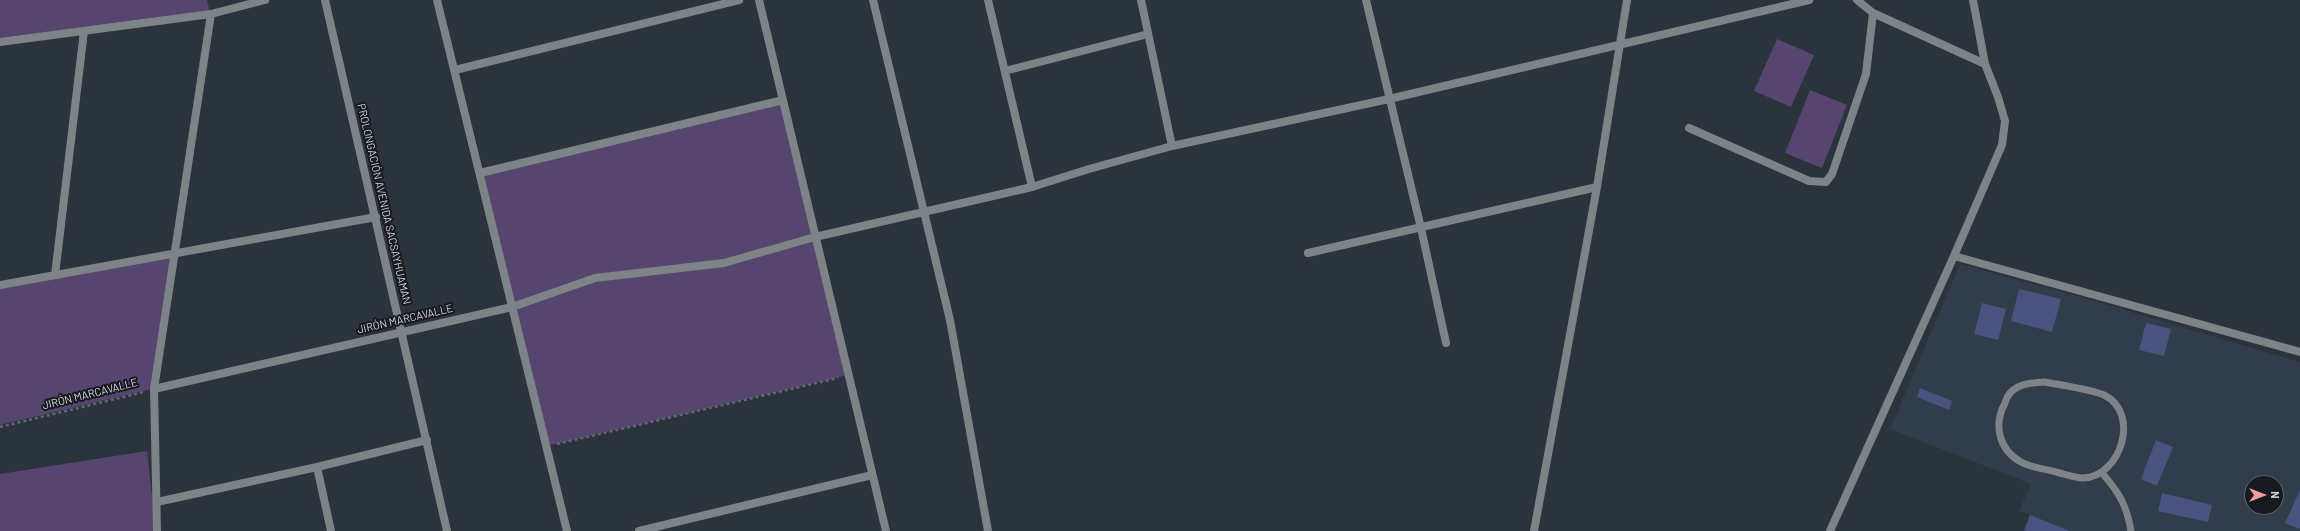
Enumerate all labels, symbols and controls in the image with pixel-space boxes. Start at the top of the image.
street label: PROLONGACIÓN AVENIDA SACSAYHUAMAN [354,102,414,306]
street label: JIRÓN MARCAVALLE [356,302,454,336]
street label: JIRÓN MARCAVALLE [41,376,139,412]
north arrow [2244,475,2284,515]
text: N [2269,491,2282,499]

